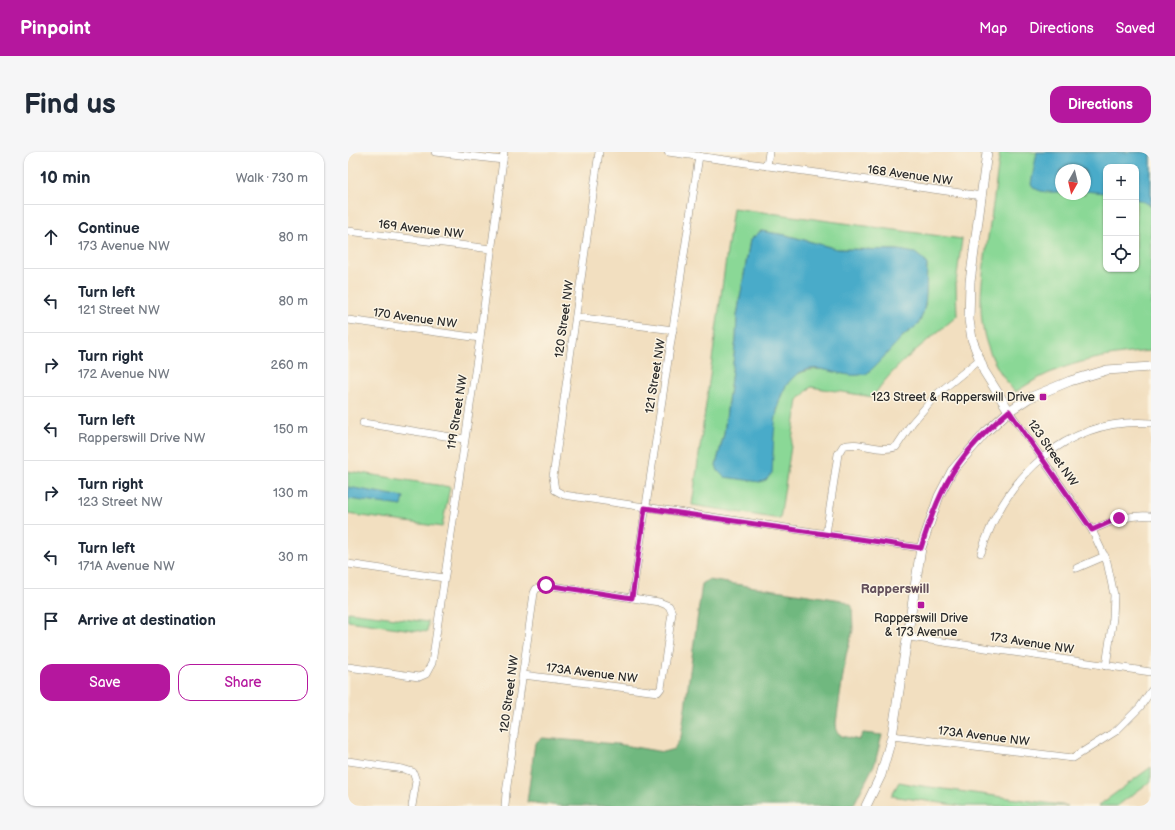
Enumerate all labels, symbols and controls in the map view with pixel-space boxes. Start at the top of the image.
text: Pinpoint [20,17,91,40]
text: Map [979,20,1007,37]
text: Directions [1029,20,1094,37]
text: Saved [1116,20,1155,37]
button: Directions [1050,86,1151,123]
text: Find us [24,88,116,121]
street label: 168 Avenue NW [866,162,954,189]
north arrow [1055,164,1091,200]
map controls [1103,164,1139,272]
button: + [1103,164,1139,200]
text: 10 min [40,168,91,188]
text: Walk · 730 m [236,170,308,186]
button: − [1103,200,1139,236]
street label: 169 Avenue NW [377,217,464,242]
text: Continue [78,219,140,238]
icon: ahead [40,226,62,248]
text: 80 m [279,229,308,245]
button: locate [1103,236,1139,272]
text: 173 Avenue NW [78,238,170,254]
street label: 120 Street NW [552,279,577,359]
text: Turn left [78,283,135,302]
icon: left [40,290,62,312]
text: 80 m [279,293,308,309]
text: 121 Street NW [78,302,160,318]
street label: 170 Avenue NW [372,305,458,332]
street label: 121 Street NW [642,338,669,415]
text: Turn right [78,347,143,366]
icon: right [40,354,62,376]
text: 260 m [270,357,308,373]
text: 172 Avenue NW [78,366,169,382]
street label: 119 Street NW [444,374,471,451]
place label: 123 Street & Rapperswill Drive [871,390,1035,405]
marker: 123 Street & Rapperswill Drive [1038,392,1048,402]
text: Turn left [78,411,135,430]
street label: 123 Street NW [1024,417,1081,490]
icon: left [40,418,62,440]
text: 150 m [274,421,308,437]
text: Rapperswill Drive NW [78,430,205,446]
text: Turn right [78,475,143,494]
icon: right [40,482,62,504]
text: 130 m [273,485,308,501]
text: 123 Street NW [78,494,163,510]
route end [1110,509,1128,527]
text: Turn left [78,539,135,558]
icon: left [40,546,62,568]
text: 30 m [278,549,308,565]
text: 171A Avenue NW [78,558,175,574]
route start [537,576,555,594]
district label: Rapperswill [861,581,929,597]
marker: Rapperswill Drive & 173 Avenue [916,600,926,610]
icon: arrive [40,610,62,632]
text: Arrive at destination [78,611,216,630]
place label: Rapperswill Drive & 173 Avenue [874,611,968,640]
street label: 173 Avenue NW [989,629,1075,658]
street label: 120 Street NW [497,654,522,734]
street label: 173A Avenue NW [545,660,639,687]
button: Save [40,664,170,701]
button: Share [178,664,308,701]
street label: 173A Avenue NW [937,723,1031,750]

